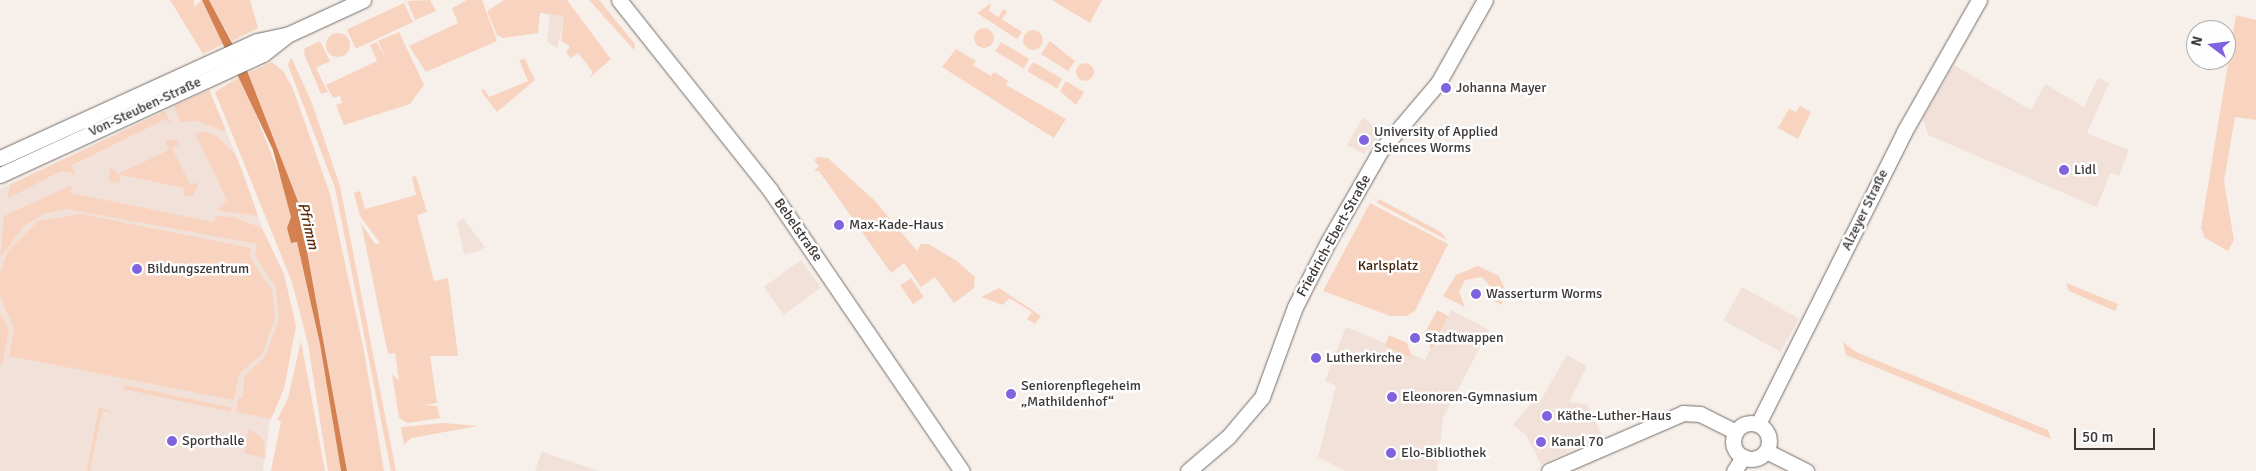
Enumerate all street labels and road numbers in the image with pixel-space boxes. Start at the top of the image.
street label: Von-Steuben-Straße [86,74,204,140]
street label: Alzeyer Straße [1838,167,1892,253]
street label: Friedrich-Ebert-Straße [1293,172,1375,300]
street label: Bebelstraße [770,195,826,265]

